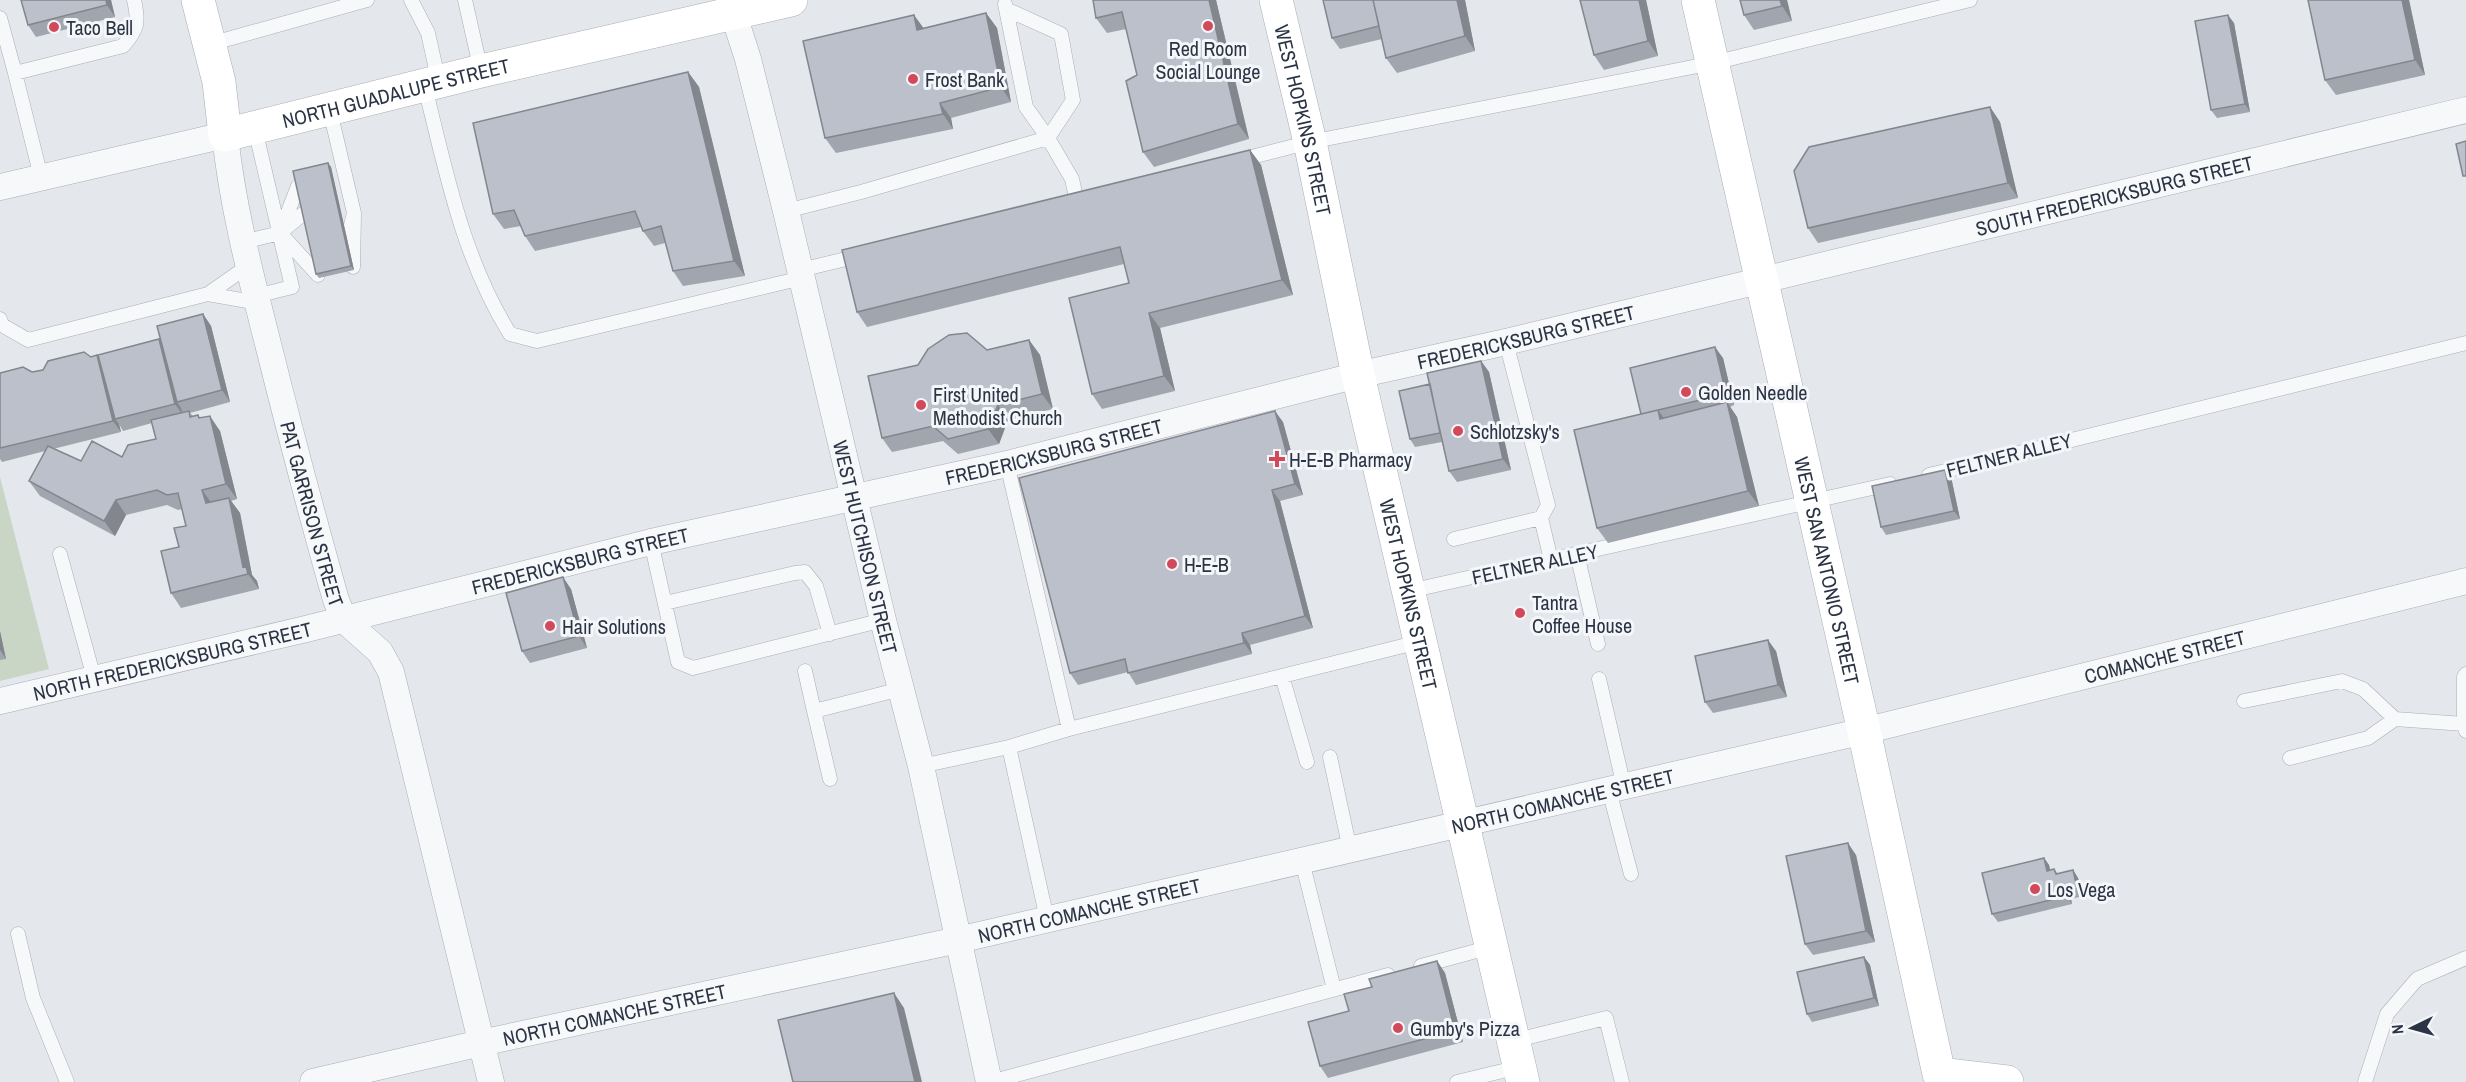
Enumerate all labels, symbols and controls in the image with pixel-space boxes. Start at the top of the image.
place label: Taco Bell [66,14,133,41]
marker: Red Room Social Lounge [1201,19,1215,33]
marker: Taco Bell [47,20,61,34]
street label: WEST HOPKINS STREET [1269,22,1338,218]
place label: Red Room Social Lounge [1156,35,1260,85]
street label: NORTH GUADALUPE STREET [279,51,512,134]
place label: Frost Bank [925,66,1005,93]
marker: Frost Bank [906,72,920,86]
street label: SOUTH FREDERICKSBURG STREET [1973,148,2256,242]
street label: FREDERICKSBURG STREET [1415,298,1637,375]
place label: Golden Needle [1698,379,1807,406]
place label: First United Methodist Church [933,381,1062,431]
marker: Golden Needle [1679,385,1693,399]
marker: First United Methodist Church [914,398,928,412]
street label: FREDERICKSBURG STREET [943,412,1165,491]
street label: PAT GARRISON STREET [275,418,351,611]
place label: Schlotzsky's [1470,418,1560,445]
marker: Schlotzsky's [1451,424,1465,438]
street label: FELTNER ALLEY [1944,426,2075,484]
street label: WEST HUTCHISON STREET [827,438,905,657]
place label: H-E-B Pharmacy [1289,446,1413,473]
marker: H-E-B Pharmacy [1270,452,1284,466]
street label: WEST SAN ANTONIO STREET [1789,454,1867,687]
street label: WEST HOPKINS STREET [1374,496,1444,692]
street label: FREDERICKSBURG STREET [469,521,691,600]
street label: FELTNER ALLEY [1469,537,1601,591]
place label: H-E-B [1184,551,1229,578]
marker: H-E-B [1165,557,1179,571]
place label: Tantra Coffee House [1532,589,1632,639]
marker: Tantra Coffee House [1513,606,1527,620]
place label: Hair Solutions [562,613,666,640]
street label: NORTH FREDERICKSBURG STREET [30,615,314,706]
marker: Hair Solutions [543,619,557,633]
street label: COMANCHE STREET [2081,623,2248,689]
street label: NORTH COMANCHE STREET [1449,762,1677,839]
street label: NORTH COMANCHE STREET [975,871,1203,948]
place label: Los Vega [2047,876,2115,903]
marker: Los Vega [2028,882,2042,896]
street label: NORTH COMANCHE STREET [500,977,729,1051]
north arrow [2382,998,2442,1058]
place label: Gumby's Pizza [1410,1015,1520,1042]
marker: Gumby's Pizza [1391,1021,1405,1035]
text: N [2386,1024,2408,1035]

